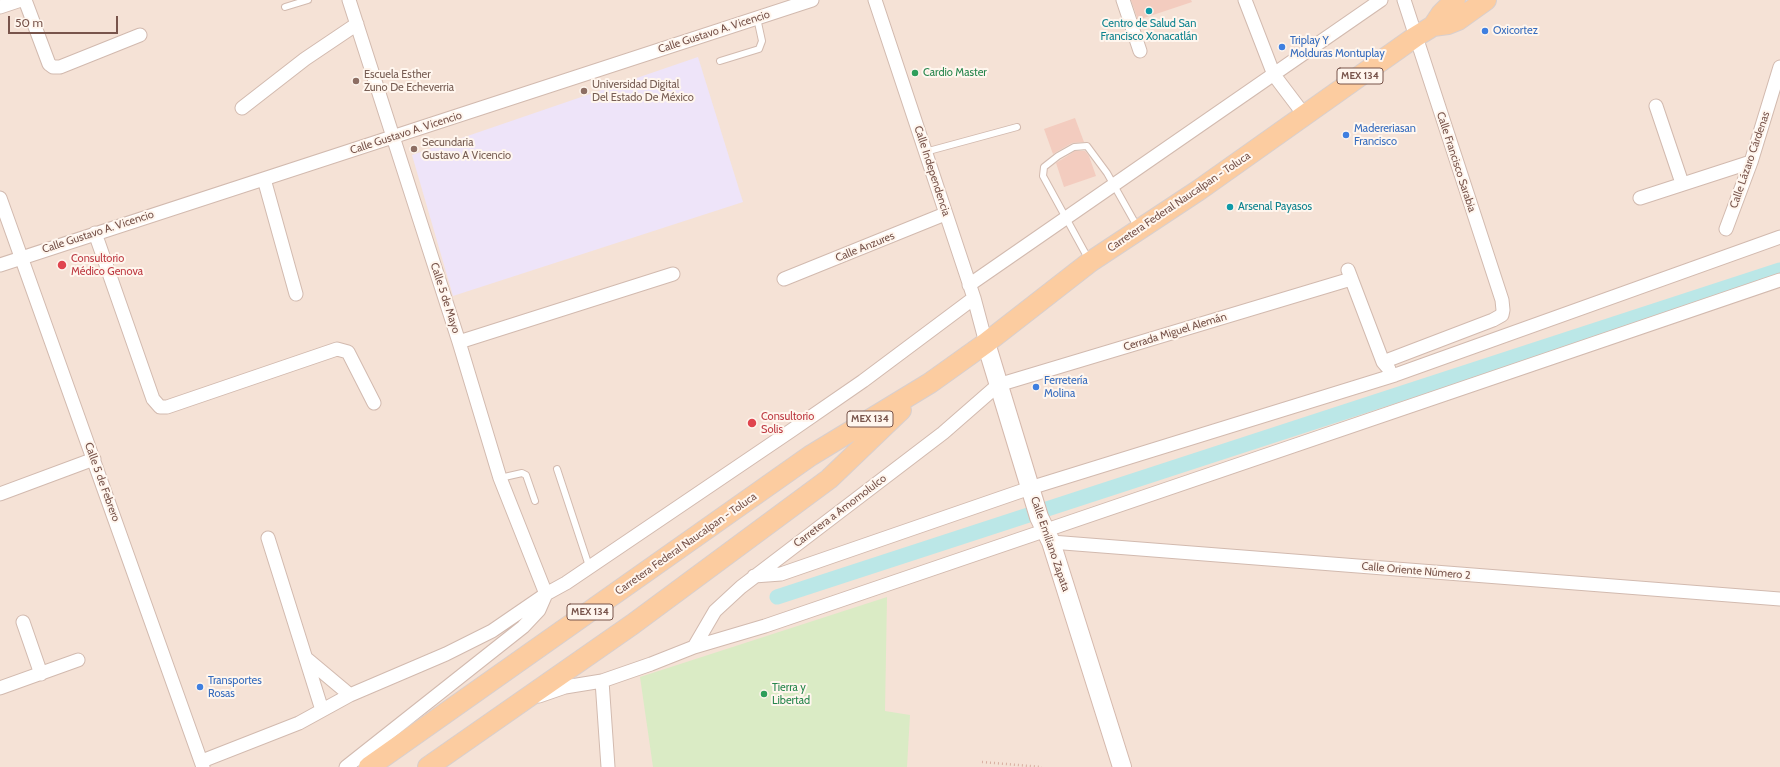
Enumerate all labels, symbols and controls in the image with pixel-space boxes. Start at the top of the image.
marker: Centro de Salud San Francisco Xonacatlán [1144,6,1154,16]
scale bar [10,8,120,34]
street label: Calle Gustavo A. Vicencio [656,8,772,56]
text: 50 m [15,15,43,30]
place label: Centro de Salud San Francisco Xonacatlán [1101,17,1197,43]
place label: Oxicortez [1493,24,1538,38]
marker: Oxicortez [1480,26,1490,36]
place label: Triplay Y Molduras Montuplay [1290,34,1385,60]
marker: Triplay Y Molduras Montuplay [1277,42,1287,52]
place label: Cardio Master [923,66,987,80]
place label: Escuela Esther Zuno De Echeverria [364,68,454,94]
marker: Cardio Master [910,68,920,78]
road number: MEX 134 [1337,68,1383,84]
marker: Escuela Esther Zuno De Echeverria [351,76,361,86]
place label: Universidad Digital Del Estado De México [592,78,694,104]
marker: Universidad Digital Del Estado De México [579,86,589,96]
street label: Calle Gustavo A. Vicencio [348,109,464,157]
street label: Calle Francisco Sarabia [1434,110,1478,214]
street label: Calle Lázaro Cárdenas [1727,110,1773,210]
place label: Madereriasan Francisco [1354,122,1416,148]
street label: Calle Independencia [911,124,953,218]
marker: Madereriasan Francisco [1341,130,1351,140]
place label: Secundaria Gustavo A Vicencio [422,136,511,162]
marker: Secundaria Gustavo A Vicencio [409,144,419,154]
street label: Carretera Federal Naucalpan - Toluca [1105,149,1253,255]
place label: Arsenal Payasos [1238,200,1312,214]
marker: Arsenal Payasos [1225,202,1235,212]
street label: Calle Gustavo A. Vicencio [40,208,156,256]
street label: Calle Anzures [833,229,897,265]
place label: Consultorio Médico Genova [71,252,143,278]
marker: Consultorio Médico Genova [56,259,68,271]
street label: Calle 5 de Mayo [427,261,463,335]
street label: Cerrada Miguel Alemán [1122,310,1228,354]
place label: Ferretería Molina [1044,374,1088,400]
marker: Ferretería Molina [1031,382,1041,392]
place label: Consultorio Solis [761,410,814,436]
road number: MEX 134 [847,411,893,427]
marker: Consultorio Solis [746,417,758,429]
street label: Calle 5 de Febrero [82,441,122,523]
street label: Carretera a Amomolulco [791,472,889,550]
street label: Carretera Federal Naucalpan - Toluca [613,490,759,598]
street label: Calle Emiliano Zapata [1028,495,1072,593]
street label: Calle Oriente Número 2 [1361,560,1471,582]
road number: MEX 134 [567,604,613,620]
place label: Transportes Rosas [208,674,262,700]
place label: Tierra y Libertad [772,681,810,707]
marker: Transportes Rosas [195,682,205,692]
marker: Tierra y Libertad [759,689,769,699]

